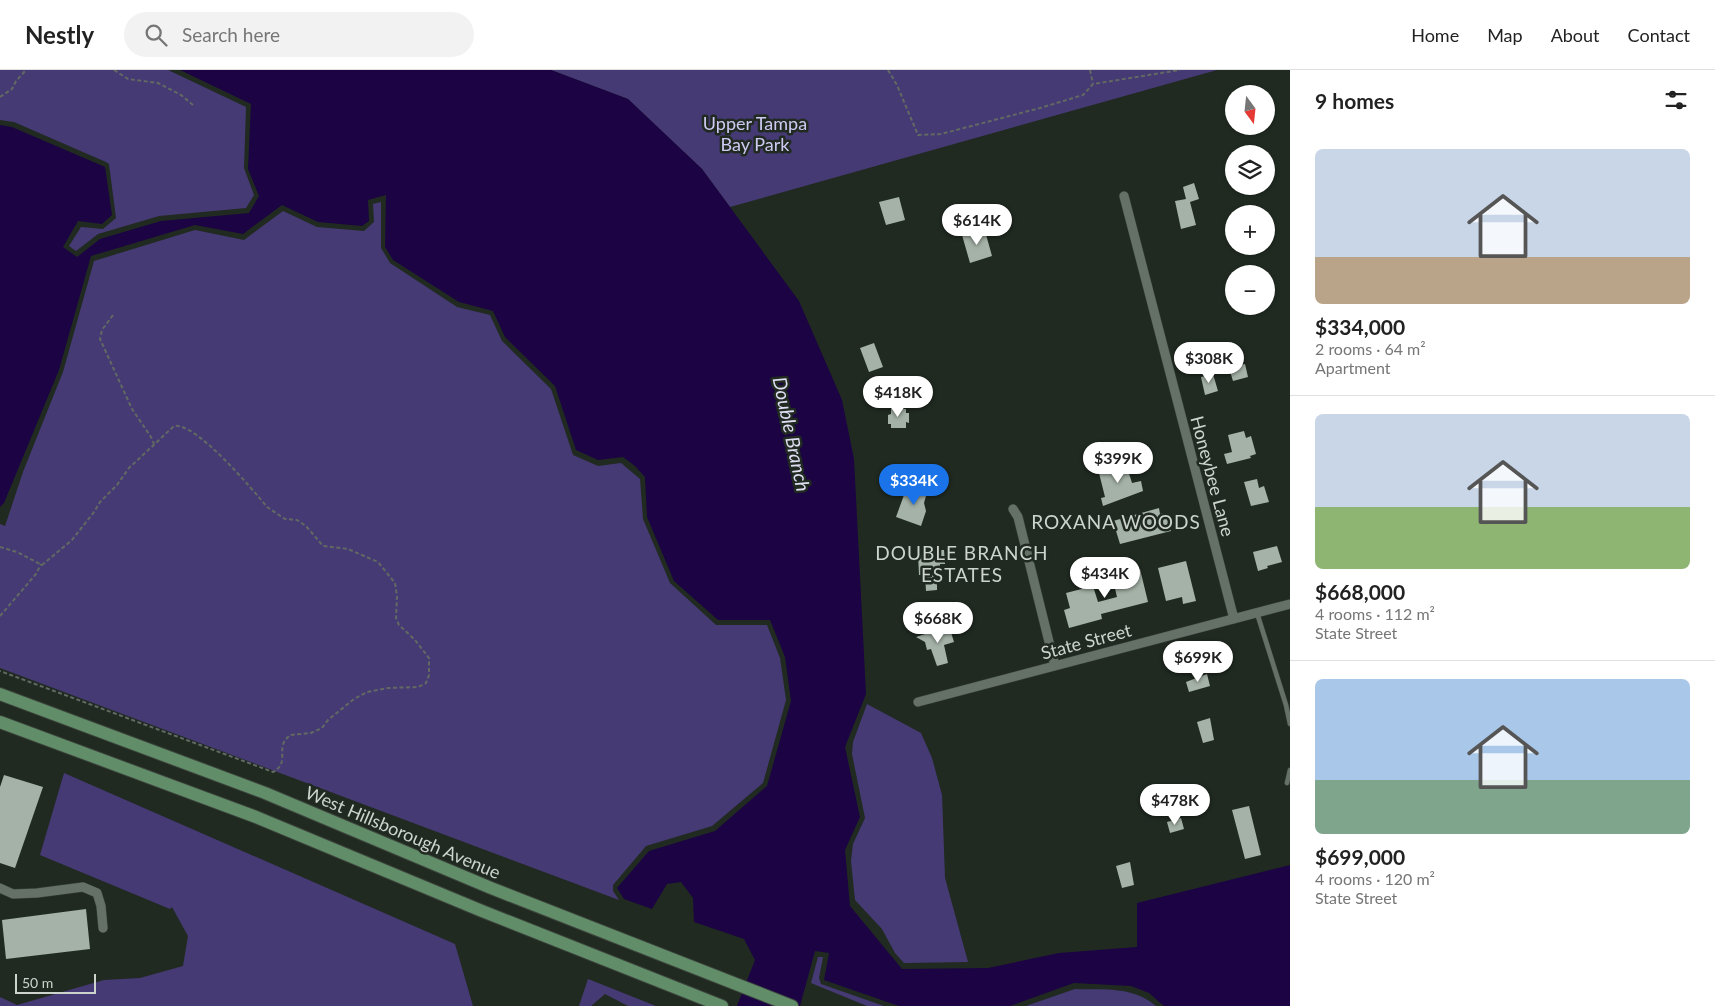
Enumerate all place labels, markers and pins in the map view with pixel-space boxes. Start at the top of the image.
pin: $614K [942,204,1012,246]
pin: $308K [1174,342,1244,384]
pin: $418K [863,376,933,418]
pin: $399K [1083,442,1153,484]
pin: $334K [879,464,949,506]
pin: $434K [1070,556,1140,599]
pin: $668K [903,602,973,644]
pin: $699K [1163,640,1233,683]
pin: $478K [1140,784,1210,826]

